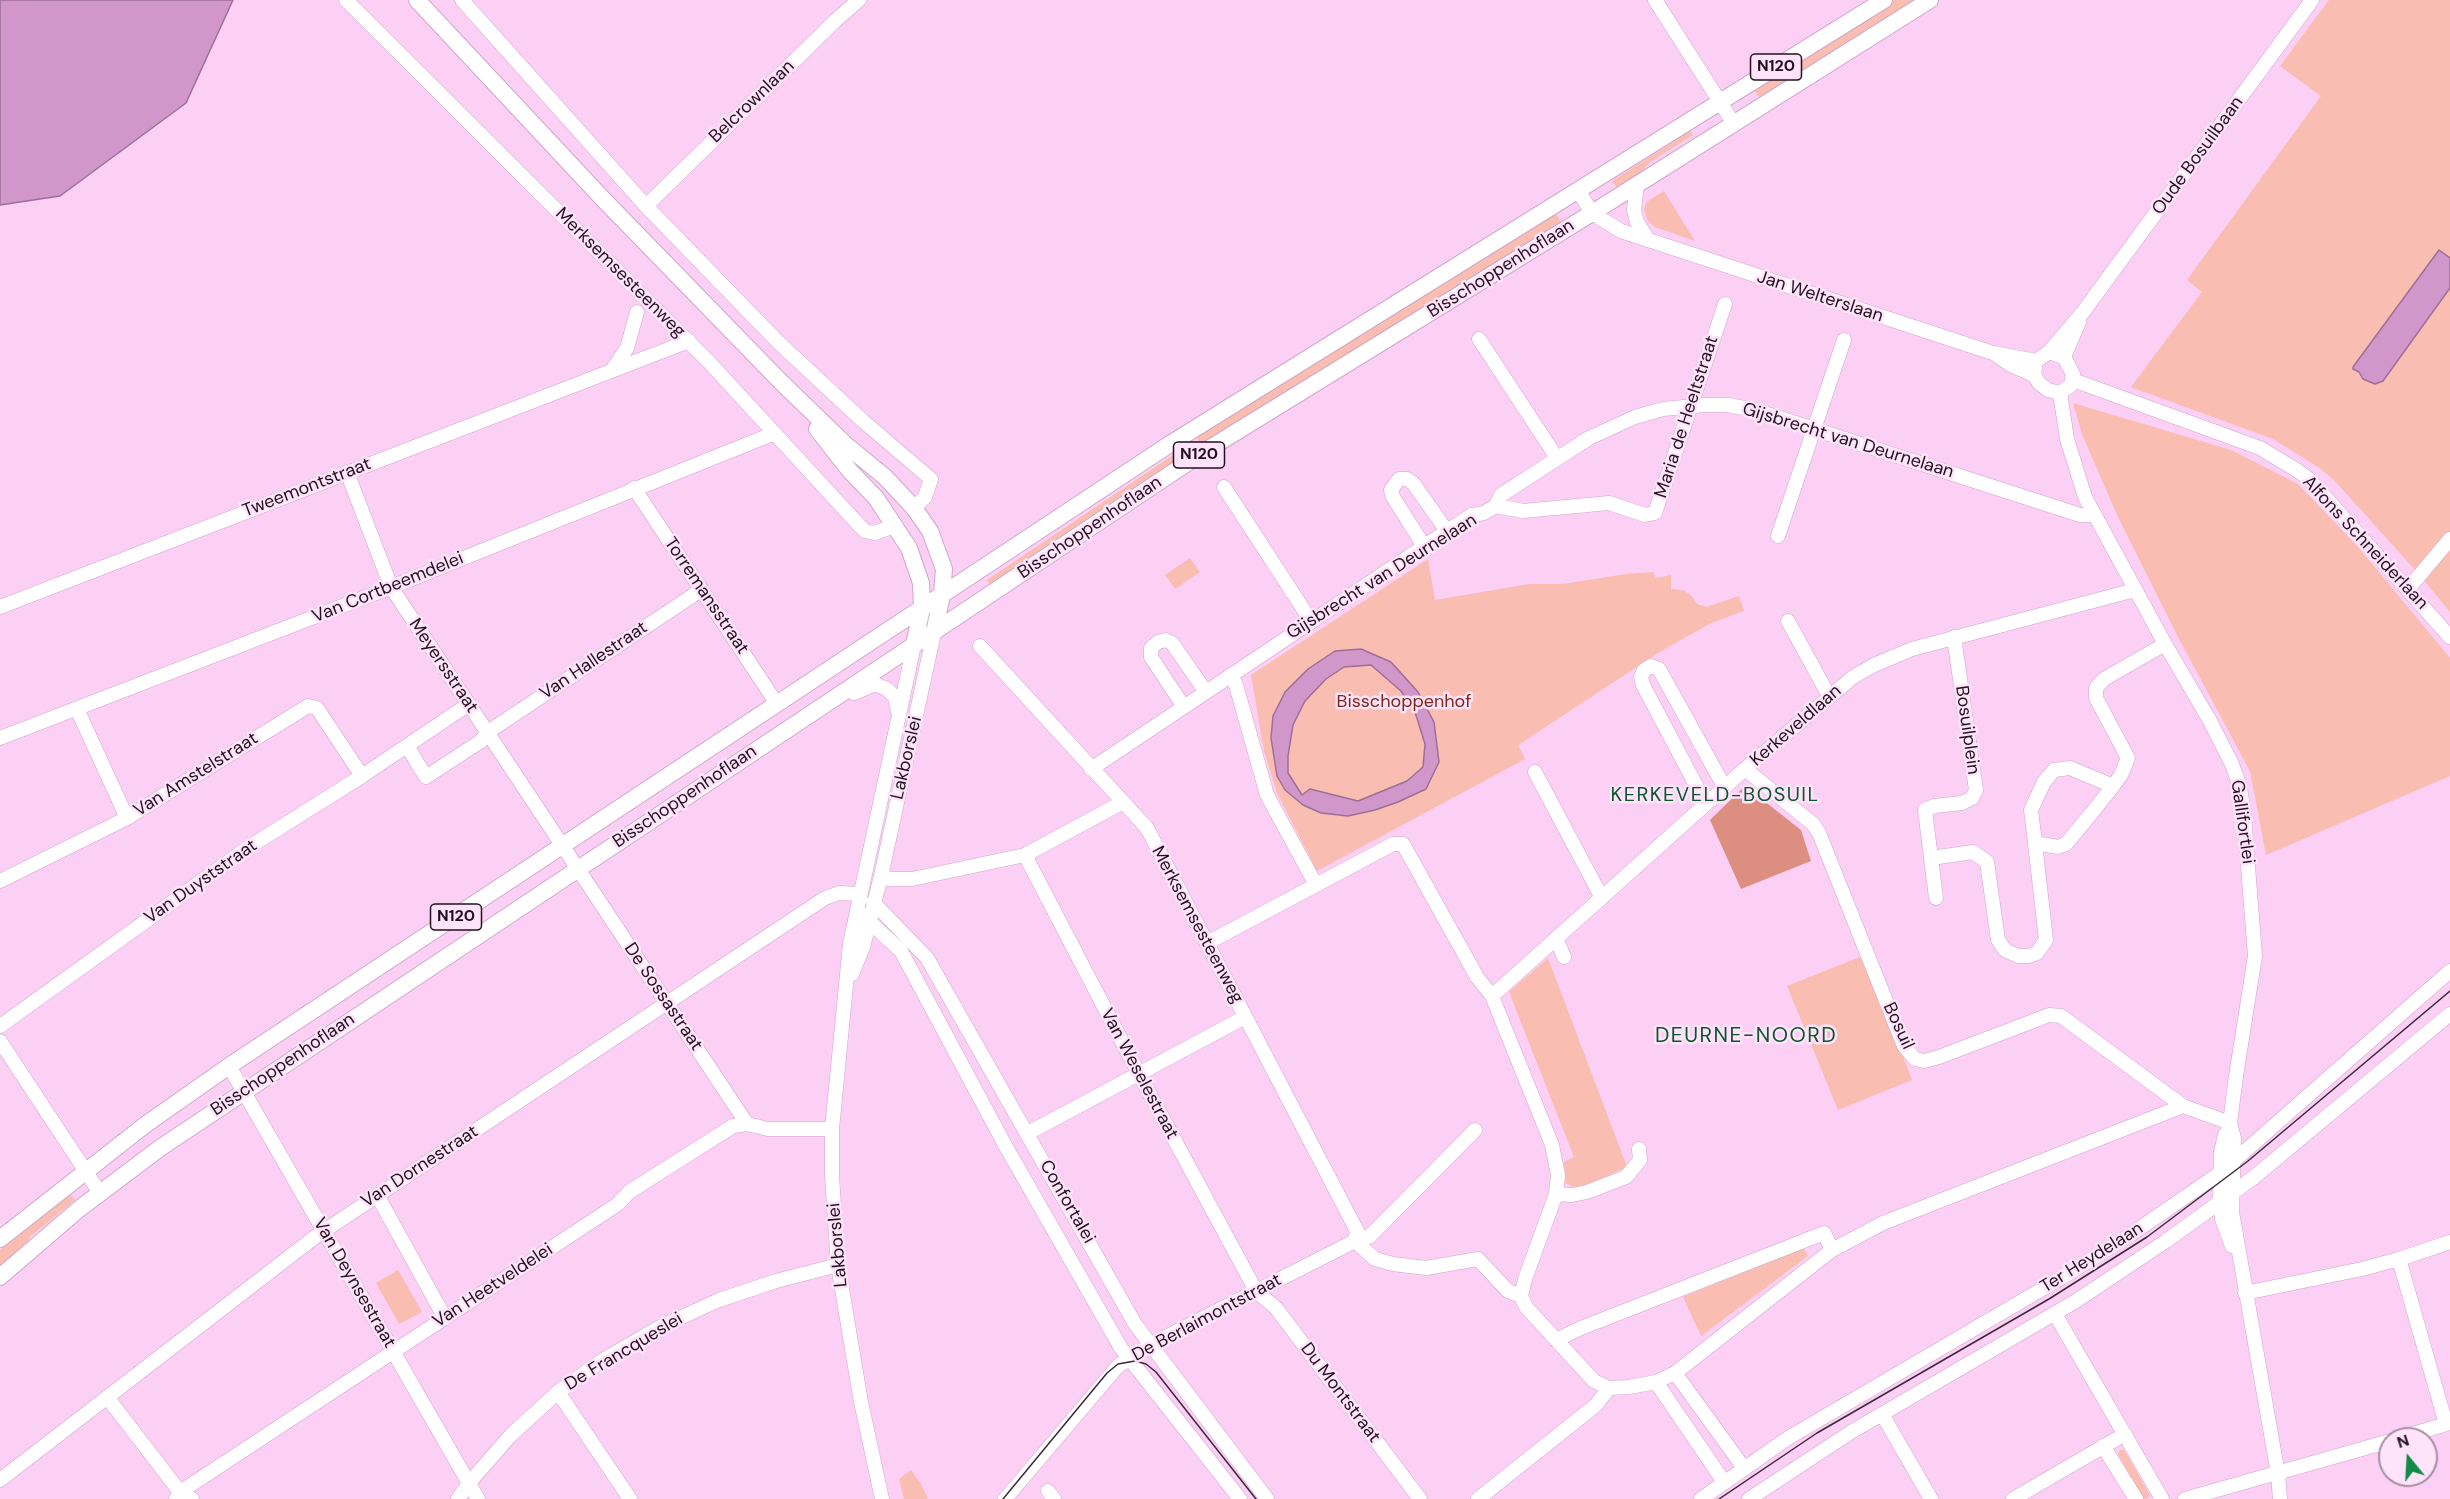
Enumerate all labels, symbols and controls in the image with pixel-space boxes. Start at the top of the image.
road number: N120 [1750,54,1802,80]
street label: Belcrownlaan [705,56,799,148]
street label: Oude Bosuilbaan [2148,93,2248,219]
street label: Merksemsesteenweg [551,204,689,342]
street label: Bisschoppenhoflaan [1424,215,1578,323]
street label: Jan Welterslaan [1754,266,1886,328]
street label: Maria de Heeltstraat [1651,333,1723,501]
street label: Gijsbrecht van Deurnelaan [1740,399,1956,483]
road number: N120 [1174,442,1224,468]
street label: Tweemontstraat [240,454,374,522]
street label: Bisschoppenhoflaan [1014,472,1166,584]
street label: Alfons Schneiderlaan [2298,472,2432,614]
street label: Gijsbrecht van Deurnelaan [1283,510,1481,644]
street label: Torremansstraat [659,533,753,659]
street label: Van Cortbeemdelei [309,548,467,628]
street label: Meyersstraat [404,615,482,717]
street label: Van Hallestraat [536,617,652,705]
street label: Kerkeveldlaan [1746,681,1846,771]
street label: Bosuilplein [1950,684,1984,776]
park label: Bisschoppenhof [1337,691,1471,713]
street label: Lakborslei [887,714,927,802]
street label: Van Amstelstraat [130,728,262,822]
street label: Bisschoppenhoflaan [609,741,761,853]
street label: Gallifortlei [2225,779,2259,865]
district label: KERKEVELD-BOSUIL [1610,784,1820,808]
street label: Van Duyststraat [141,835,261,929]
street label: Merksemsesteenweg [1146,843,1248,1007]
road number: N120 [430,904,482,930]
street label: De Sossastraat [619,939,707,1055]
street label: Bosuil [1878,999,1918,1053]
street label: Van Weselestraat [1095,1005,1183,1143]
street label: Bisschoppenhoflaan [207,1009,359,1121]
district label: DEURNE-NOORD [1655,1023,1837,1049]
street label: Van Dornestraat [358,1121,482,1213]
street label: Confortalei [1035,1157,1099,1247]
street label: Lakborslei [824,1202,852,1288]
street label: Van Deynsestraat [308,1214,400,1352]
street label: Ter Heydelaan [2037,1218,2147,1298]
street label: Van Heetveldelei [429,1239,557,1333]
street label: De Berlaimontstraat [1129,1269,1285,1367]
street label: De Francqueslei [561,1308,687,1396]
street label: Du Montstraat [1295,1339,1385,1447]
north arrow [2378,1427,2438,1487]
text: N [2394,1430,2412,1453]

